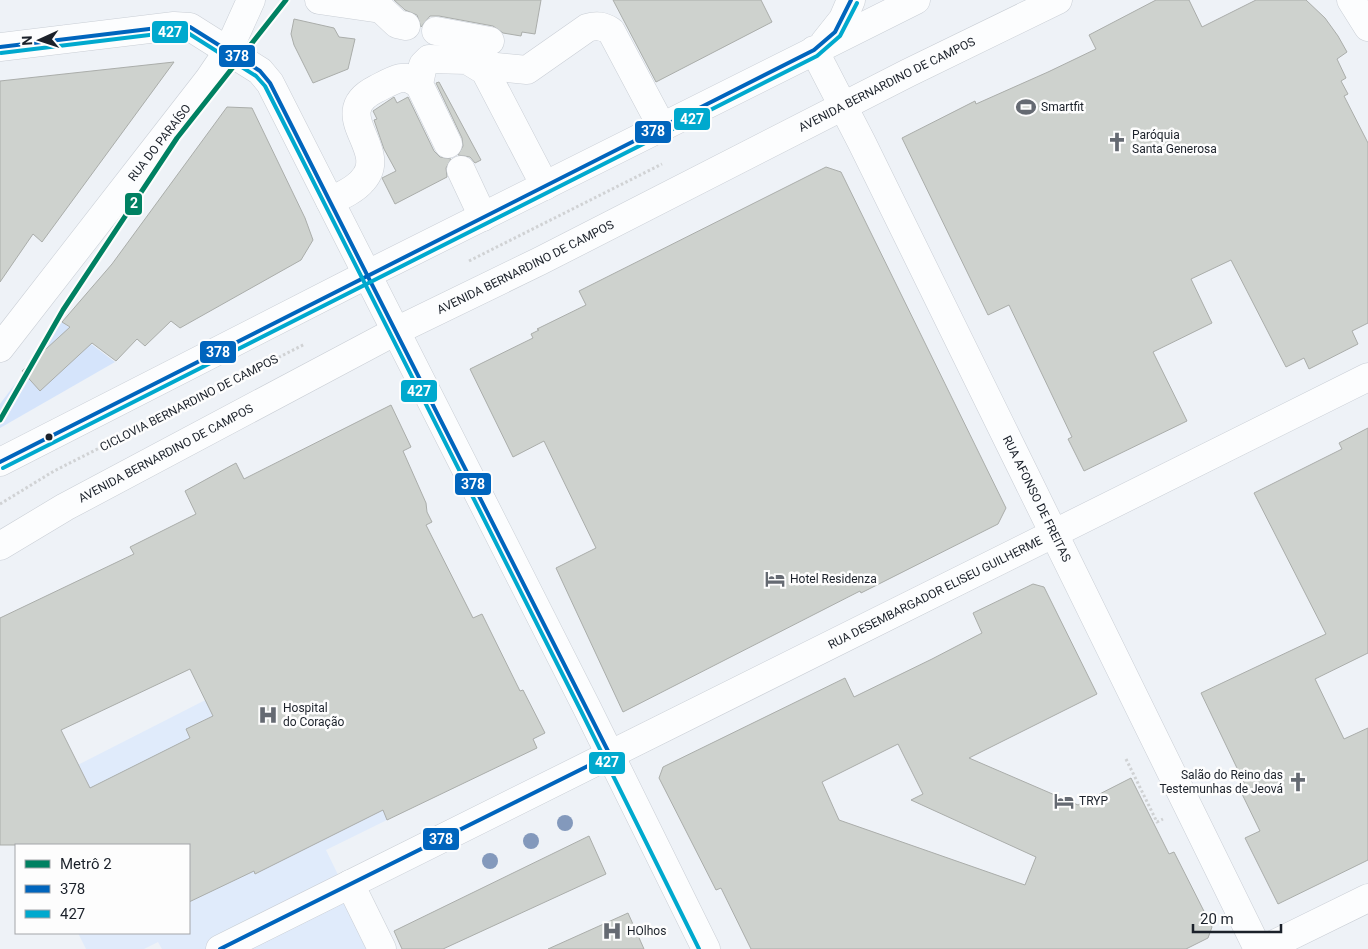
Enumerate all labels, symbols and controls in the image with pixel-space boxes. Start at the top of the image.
north arrow [15,15,65,65]
line badge: 427 [151,20,189,44]
text: 427 [158,24,182,40]
street label: AVENIDA BERNARDINO DE CAMPOS [796,34,977,135]
text: N [19,35,35,46]
line badge: 378 [218,44,256,68]
text: 378 [225,48,249,64]
sports icon: Smartfit [1015,96,1037,118]
place label: Smartfit [1041,100,1084,114]
street label: RUA DO PARAÍSO [125,101,194,184]
line badge: 427 [673,107,711,131]
text: 427 [680,111,704,127]
line badge: 378 [634,120,672,144]
text: 378 [641,123,665,139]
place label: Paróquia Santa Generosa [1132,128,1217,156]
church icon: Paróquia Santa Generosa [1106,131,1128,153]
line badge: 2 [124,192,143,216]
text: 2 [130,195,138,211]
street label: AVENIDA BERNARDINO DE CAMPOS [435,217,616,317]
line badge: 378 [199,340,237,364]
text: 378 [206,344,230,360]
street label: CICLOVIA BERNARDINO DE CAMPOS [98,352,280,454]
line badge: 427 [400,379,438,403]
text: 427 [407,383,431,399]
street label: AVENIDA BERNARDINO DE CAMPOS [76,401,255,505]
unlabelled marker [44,432,54,442]
street label: RUA AFONSO DE FREITAS [1000,433,1074,564]
line badge: 378 [454,472,492,496]
text: 378 [461,476,485,492]
street label: RUA DESEMBARGADOR ELISEU GUILHERME [826,533,1045,652]
hotel icon: Hotel Residenza [764,568,786,590]
place label: Hotel Residenza [790,572,877,586]
place label: Hospital do Coração [283,701,344,729]
hospital icon: Hospital do Coração [257,704,279,726]
line badge: 427 [588,751,626,775]
text: 427 [595,754,619,770]
place label: Salão do Reino das Testemunhas de Jeová [1159,768,1283,796]
church icon: Salão do Reino das Testemunhas de Jeová [1287,771,1309,793]
hotel icon: TRYP [1053,790,1075,812]
place label: TRYP [1079,794,1108,808]
line badge: 378 [422,827,460,851]
text: 378 [429,831,453,847]
legend [15,844,190,934]
text: Metrô 2 [60,855,112,873]
text: 378 [60,880,85,898]
scale bar [1193,902,1280,934]
text: 427 [60,905,85,923]
text: 20 m [1200,910,1234,928]
hospital icon: HOlhos [601,920,623,942]
place label: HOlhos [627,924,666,938]

